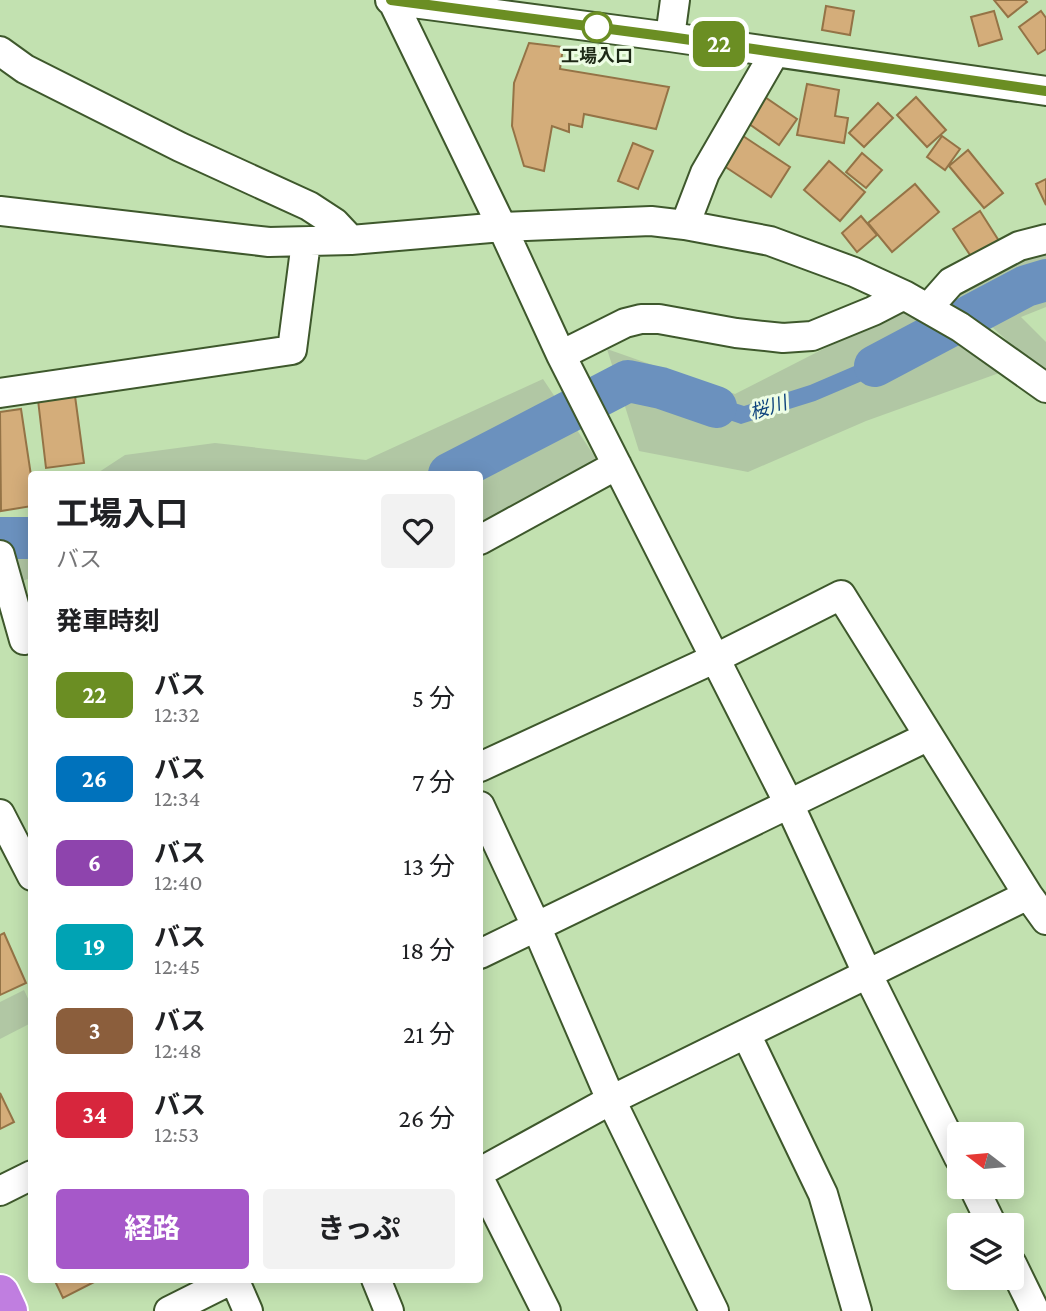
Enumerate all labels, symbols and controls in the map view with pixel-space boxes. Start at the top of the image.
marker: 工場入口 [582,12,612,42]
line badge: 22 [688,21,750,67]
text: 22 [707,30,731,57]
place label: 工場入口 [561,46,633,66]
water label: 桜川 [747,391,791,423]
button: heart [381,494,455,568]
text: 工場入口 [56,495,188,532]
text: バス [56,546,102,572]
text: 発車時刻 [56,607,160,636]
text: バス [154,671,206,700]
text: 22 [82,681,107,708]
text: 5 分 [412,684,455,713]
text: 12:32 [154,701,200,727]
text: バス [154,755,206,784]
text: 26 [82,765,107,792]
text: 7 分 [412,768,455,797]
text: 12:34 [154,785,201,811]
text: バス [154,839,206,868]
text: 6 [88,849,101,876]
text: 13 分 [403,852,455,881]
text: 12:40 [154,869,203,895]
text: バス [154,923,206,952]
text: 19 [83,933,106,960]
text: 18 分 [402,936,455,965]
text: 12:45 [154,953,200,979]
text: バス [154,1007,206,1036]
text: 3 [89,1017,100,1044]
text: 21 分 [403,1020,455,1049]
text: 12:48 [154,1037,202,1063]
text: バス [154,1091,206,1120]
text: 34 [82,1101,107,1128]
text: 26 分 [399,1104,455,1133]
text: 12:53 [154,1121,199,1147]
north arrow [947,1122,1024,1199]
map controls [947,1122,1024,1290]
button: 経路 [56,1189,249,1269]
button: きっぷ [263,1189,455,1269]
button: layers [947,1213,1024,1290]

